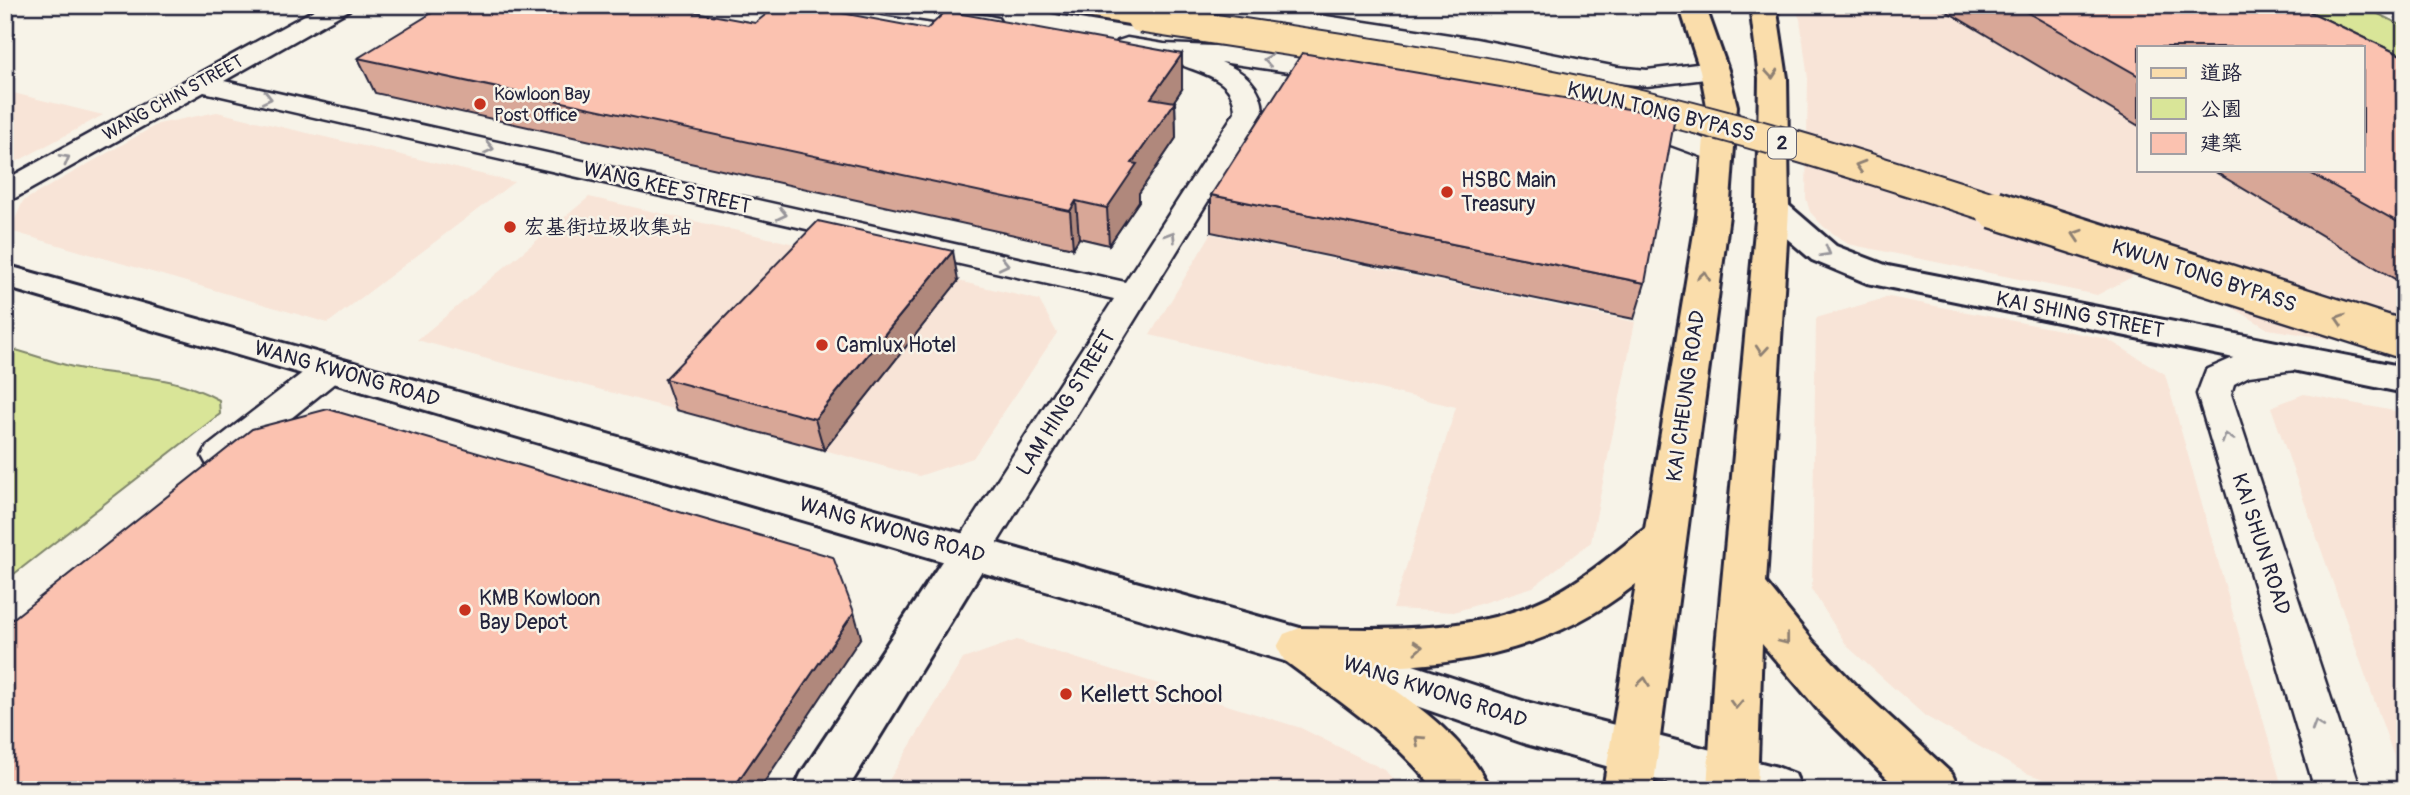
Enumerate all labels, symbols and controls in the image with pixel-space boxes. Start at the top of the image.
legend [2137,46,2364,172]
street label: WANG CHIN STREET [99,50,247,146]
one-way arrow [1262,53,1274,68]
text: 道路 [2200,60,2242,87]
one-way arrow [1764,68,1779,80]
street label: KWUN TONG BYPASS [1564,76,1758,148]
place label: Kowloon Bay Post Office [494,83,591,127]
one-way arrow [261,89,273,104]
marker: Kowloon Bay Post Office [472,96,488,112]
text: 公園 [2200,96,2242,123]
road number: 2 [1768,127,1796,158]
text: 建築 [2200,130,2242,157]
one-way arrow [483,140,495,154]
one-way arrow [57,154,70,167]
street label: WANG KEE STREET [580,156,754,221]
one-way arrow [1854,160,1866,175]
place label: HSBC Main Treasury [1461,167,1556,218]
marker: HSBC Main Treasury [1439,184,1455,200]
one-way arrow [776,206,788,221]
place label: 宏基街垃圾收集站 [524,214,692,241]
marker: 宏基街垃圾收集站 [502,219,518,235]
one-way arrow [2071,229,2083,243]
one-way arrow [1162,231,1175,244]
street label: KWUN TONG BYPASS [2108,233,2300,319]
one-way arrow [1818,244,1831,257]
one-way arrow [998,256,1010,271]
one-way arrow [1696,270,1711,282]
street label: KAI SHING STREET [1994,285,2167,345]
street label: KAI CHEUNG ROAD [1661,309,1711,483]
one-way arrow [2334,313,2347,327]
street label: LAM HING STREET [1010,325,1122,481]
place label: Camlux Hotel [836,332,956,359]
street label: WANG KWONG ROAD [251,335,443,413]
marker: Camlux Hotel [814,337,830,353]
one-way arrow [1755,345,1770,356]
one-way arrow [2221,432,2235,444]
street label: KAI SHUN ROAD [2225,470,2297,618]
street label: WANG KWONG ROAD [796,491,988,569]
place label: KMB Kowloon Bay Depot [479,585,600,636]
marker: KMB Kowloon Bay Depot [457,602,473,618]
one-way arrow [1777,633,1790,645]
one-way arrow [1412,640,1423,655]
street label: WANG KWONG ROAD [1340,650,1530,734]
one-way arrow [1636,676,1651,688]
place label: Kellett School [1080,680,1223,709]
marker: Kellett School [1058,686,1074,702]
one-way arrow [1728,698,1743,709]
one-way arrow [2311,719,2326,731]
one-way arrow [1414,736,1427,749]

